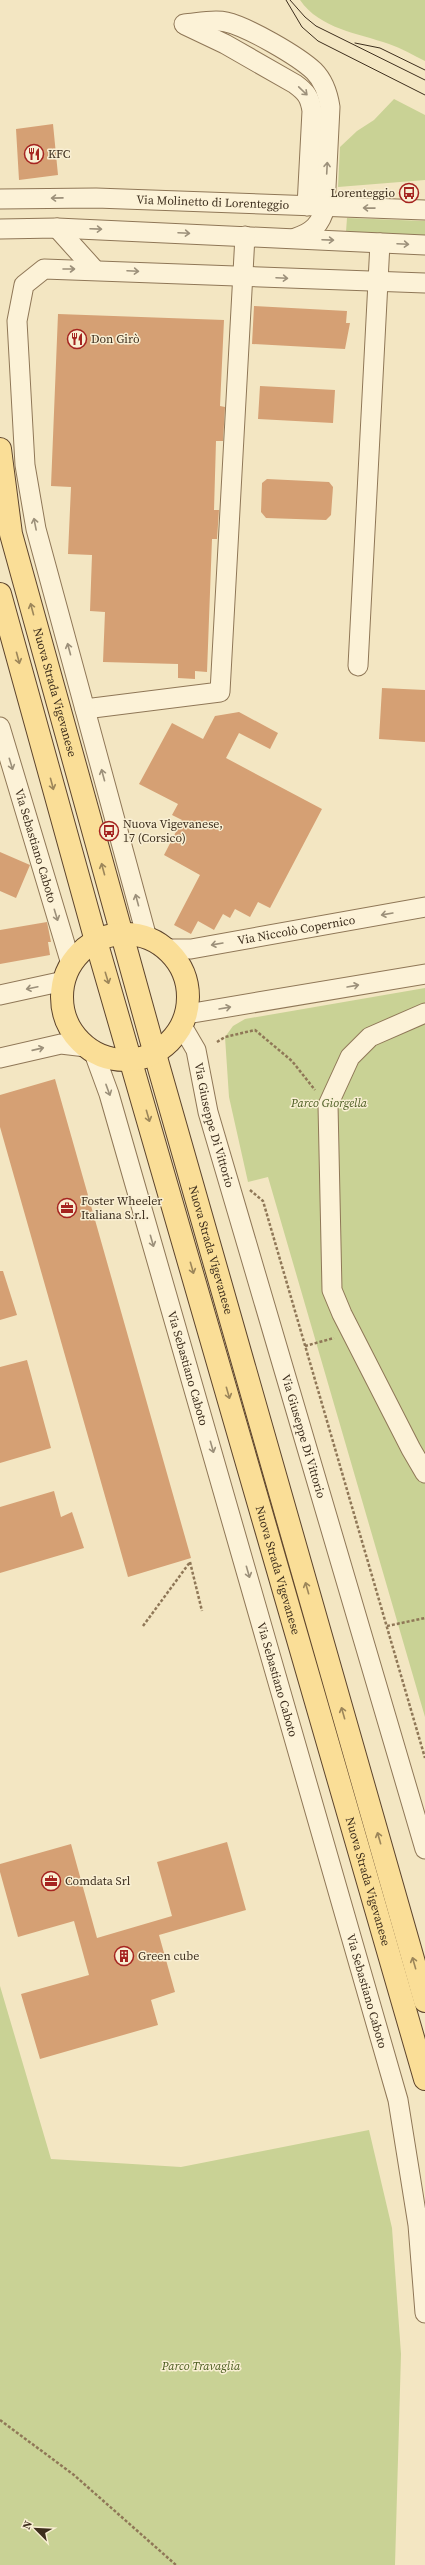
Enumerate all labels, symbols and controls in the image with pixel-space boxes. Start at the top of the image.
one-way arrow [298,86,308,95]
restaurant icon: KFC [23,143,45,165]
place label: KFC [48,146,71,162]
one-way arrow [323,162,331,175]
bus stop icon: Lorenteggio [398,182,420,204]
place label: Lorenteggio [330,185,395,201]
street label: Via Molinetto di Lorenteggio [136,191,290,213]
one-way arrow [51,194,64,202]
one-way arrow [363,204,376,212]
one-way arrow [89,225,102,233]
one-way arrow [177,230,190,237]
one-way arrow [321,236,334,244]
one-way arrow [396,241,409,248]
one-way arrow [62,265,75,273]
one-way arrow [126,267,139,274]
one-way arrow [275,274,288,281]
restaurant icon: Don Girò [66,328,88,350]
place label: Don Girò [91,331,140,347]
one-way arrow [31,518,39,531]
one-way arrow [27,603,35,616]
street label: Nuova Strada Vigevanese [29,626,80,759]
one-way arrow [65,643,72,656]
one-way arrow [15,652,22,665]
one-way arrow [8,757,15,770]
one-way arrow [99,768,106,781]
one-way arrow [49,777,56,790]
street label: Via Sebastiano Caboto [11,787,60,905]
place label: Nuova Vigevanese, 17 (Corsico) [123,816,223,846]
bus stop icon: Nuova Vigevanese, 17 (Corsico) [98,820,120,842]
one-way arrow [99,863,107,876]
one-way arrow [133,894,140,907]
one-way arrow [53,909,60,922]
one-way arrow [380,910,393,918]
street label: Via Niccolò Copernico [236,912,357,949]
one-way arrow [211,941,224,949]
one-way arrow [104,972,111,985]
one-way arrow [346,982,359,990]
one-way arrow [26,984,39,992]
one-way arrow [218,1004,231,1012]
one-way arrow [31,1045,44,1053]
street label: Via Giuseppe Di Vittorio [191,1061,238,1190]
one-way arrow [104,1083,112,1095]
park label: Parco Giorgella [290,1095,368,1111]
one-way arrow [145,1110,152,1123]
street label: Nuova Strada Vigevanese [185,1184,237,1316]
place label: Foster Wheeler Italiana S.r.l. [81,1193,162,1223]
office icon: Foster Wheeler Italiana S.r.l. [56,1197,78,1219]
one-way arrow [149,1234,156,1247]
one-way arrow [189,1262,196,1275]
street label: Via Sebastiano Caboto [164,1309,212,1428]
street label: Via Giuseppe Di Vittorio [278,1372,329,1501]
one-way arrow [225,1386,232,1399]
one-way arrow [209,1440,216,1453]
street label: Nuova Strada Vigevanese [252,1504,304,1636]
one-way arrow [245,1565,252,1578]
one-way arrow [303,1582,310,1595]
street label: Via Sebastiano Caboto [253,1621,301,1739]
one-way arrow [339,1707,346,1720]
street label: Nuova Strada Vigevanese [342,1815,394,1948]
one-way arrow [375,1832,382,1845]
office icon: Comdata Srl [40,1870,62,1892]
place label: Comdata Srl [65,1873,131,1889]
street label: Via Sebastiano Caboto [343,1932,391,2051]
building icon: Green cube [113,1945,135,1967]
place label: Green cube [138,1948,199,1964]
one-way arrow [410,1957,417,1970]
park label: Parco Travaglia [161,2358,241,2374]
north arrow [16,2509,56,2549]
text: N [19,2518,36,2532]

